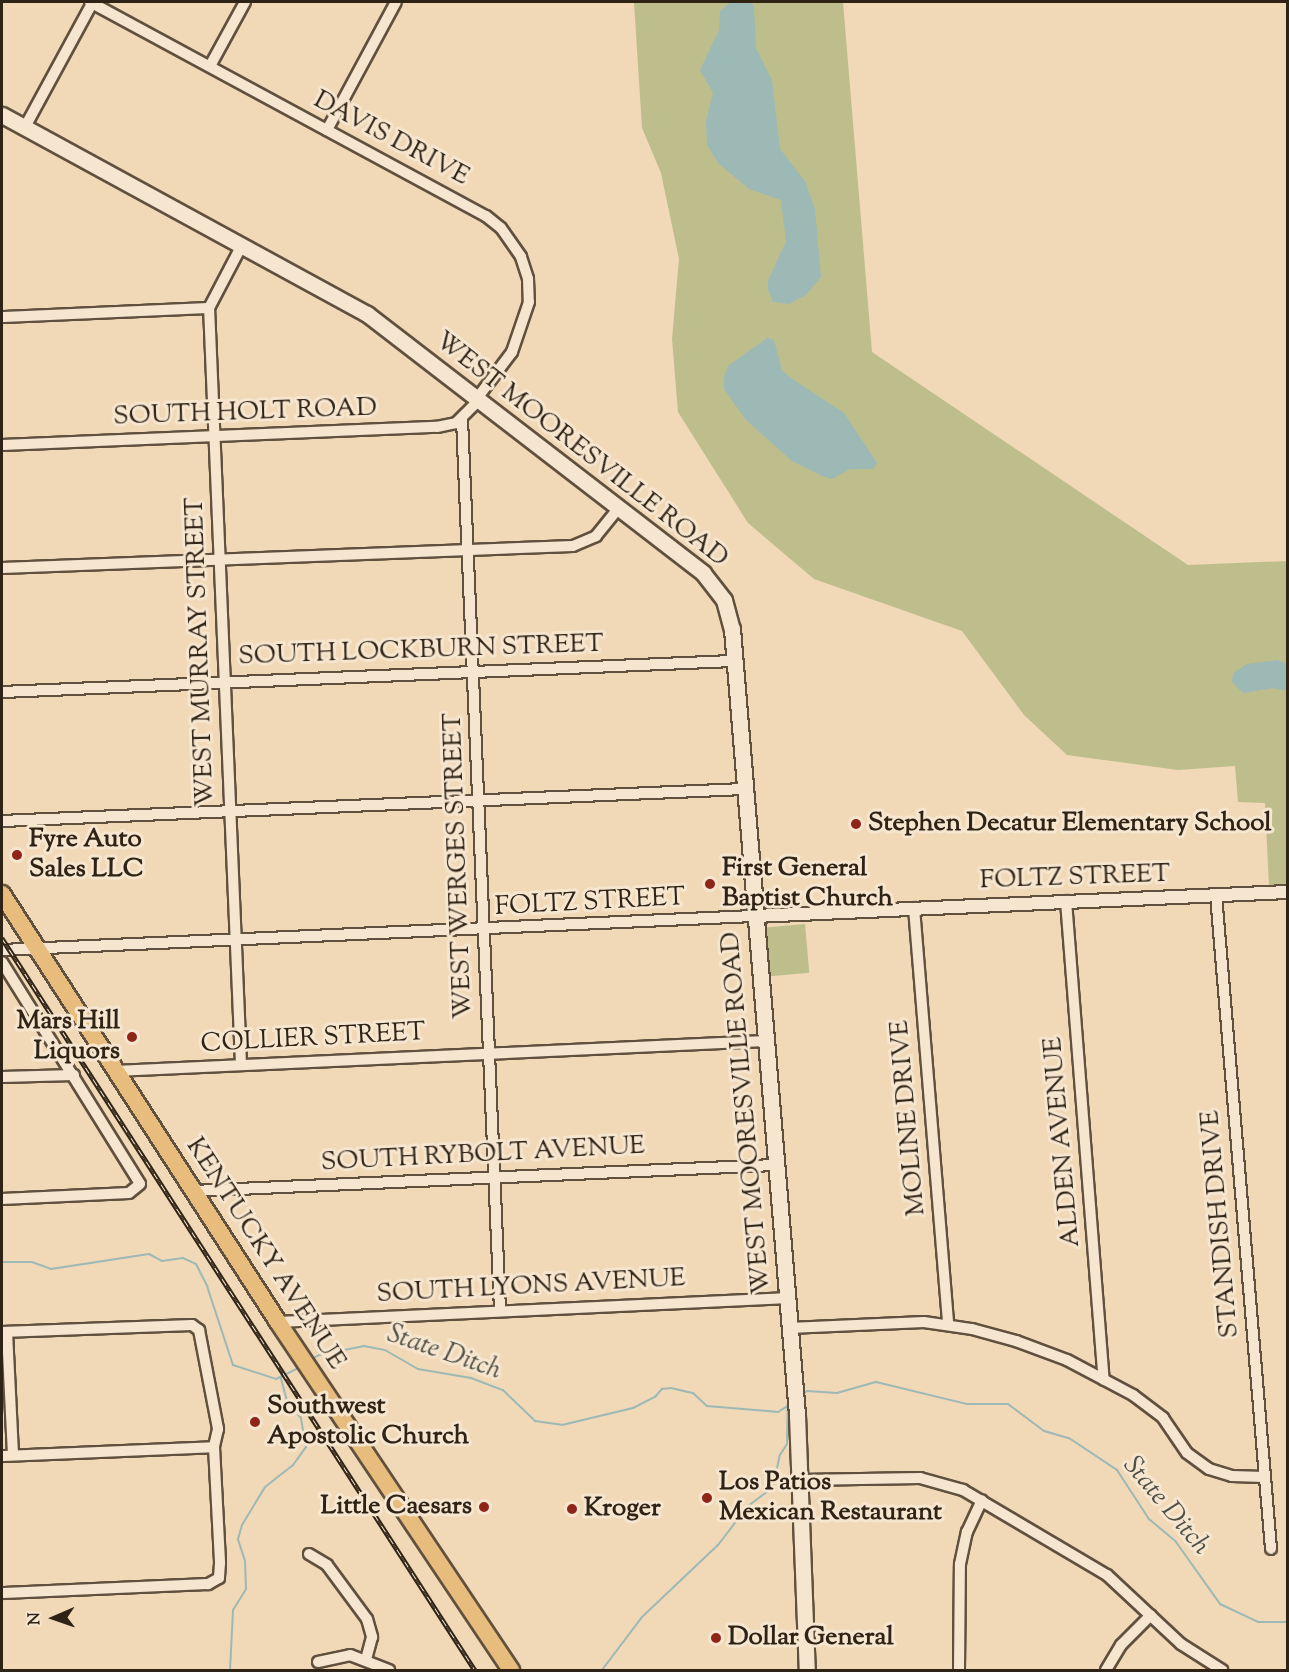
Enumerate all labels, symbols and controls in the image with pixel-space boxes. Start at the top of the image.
street label: DAVIS DRIVE [308,85,474,193]
street label: WEST MOORESVILLE ROAD [428,326,734,574]
street label: SOUTH HOLT ROAD [113,393,377,433]
street label: WEST MURRAY STREET [180,497,222,807]
street label: SOUTH LOCKBURN STREET [238,629,604,673]
street label: WEST WERGES STREET [438,712,480,1020]
place label: Stephen Decatur Elementary School [868,808,1272,840]
marker: Stephen Decatur Elementary School [849,817,863,831]
place label: Fyre Auto Sales LLC [29,824,144,886]
marker: Fyre Auto Sales LLC [10,848,24,862]
place label: First General Baptist Church [722,853,893,915]
street label: FOLTZ STREET [979,859,1171,897]
marker: First General Baptist Church [703,877,717,891]
street label: FOLTZ STREET [494,882,686,924]
street label: WEST MOORESVILLE ROAD [716,930,778,1296]
place label: Mars Hill Liquors [17,1006,120,1068]
street label: COLLIER STREET [200,1018,426,1060]
street label: MOLINE DRIVE [885,1019,933,1217]
marker: Mars Hill Liquors [125,1030,139,1044]
street label: ALDEN AVENUE [1038,1035,1088,1249]
street label: STANDISH DRIVE [1196,1109,1246,1339]
street label: SOUTH RYBOLT AVENUE [320,1131,646,1179]
street label: KENTUCKY AVENUE [178,1132,352,1376]
street label: SOUTH LYONS AVENUE [376,1263,686,1311]
water label: State Ditch [383,1318,505,1388]
place label: Southwest Apostolic Church [267,1391,469,1452]
marker: Southwest Apostolic Church [248,1415,262,1429]
water label: State Ditch [1116,1450,1216,1562]
place label: Los Patios Mexican Restaurant [719,1467,942,1528]
place label: Little Caesars [320,1491,472,1523]
marker: Los Patios Mexican Restaurant [700,1491,714,1505]
place label: Kroger [584,1493,661,1525]
marker: Little Caesars [477,1500,491,1514]
marker: Kroger [565,1502,579,1516]
north arrow [24,1588,84,1648]
text: N [24,1612,47,1625]
place label: Dollar General [728,1622,894,1654]
marker: Dollar General [709,1631,723,1645]

